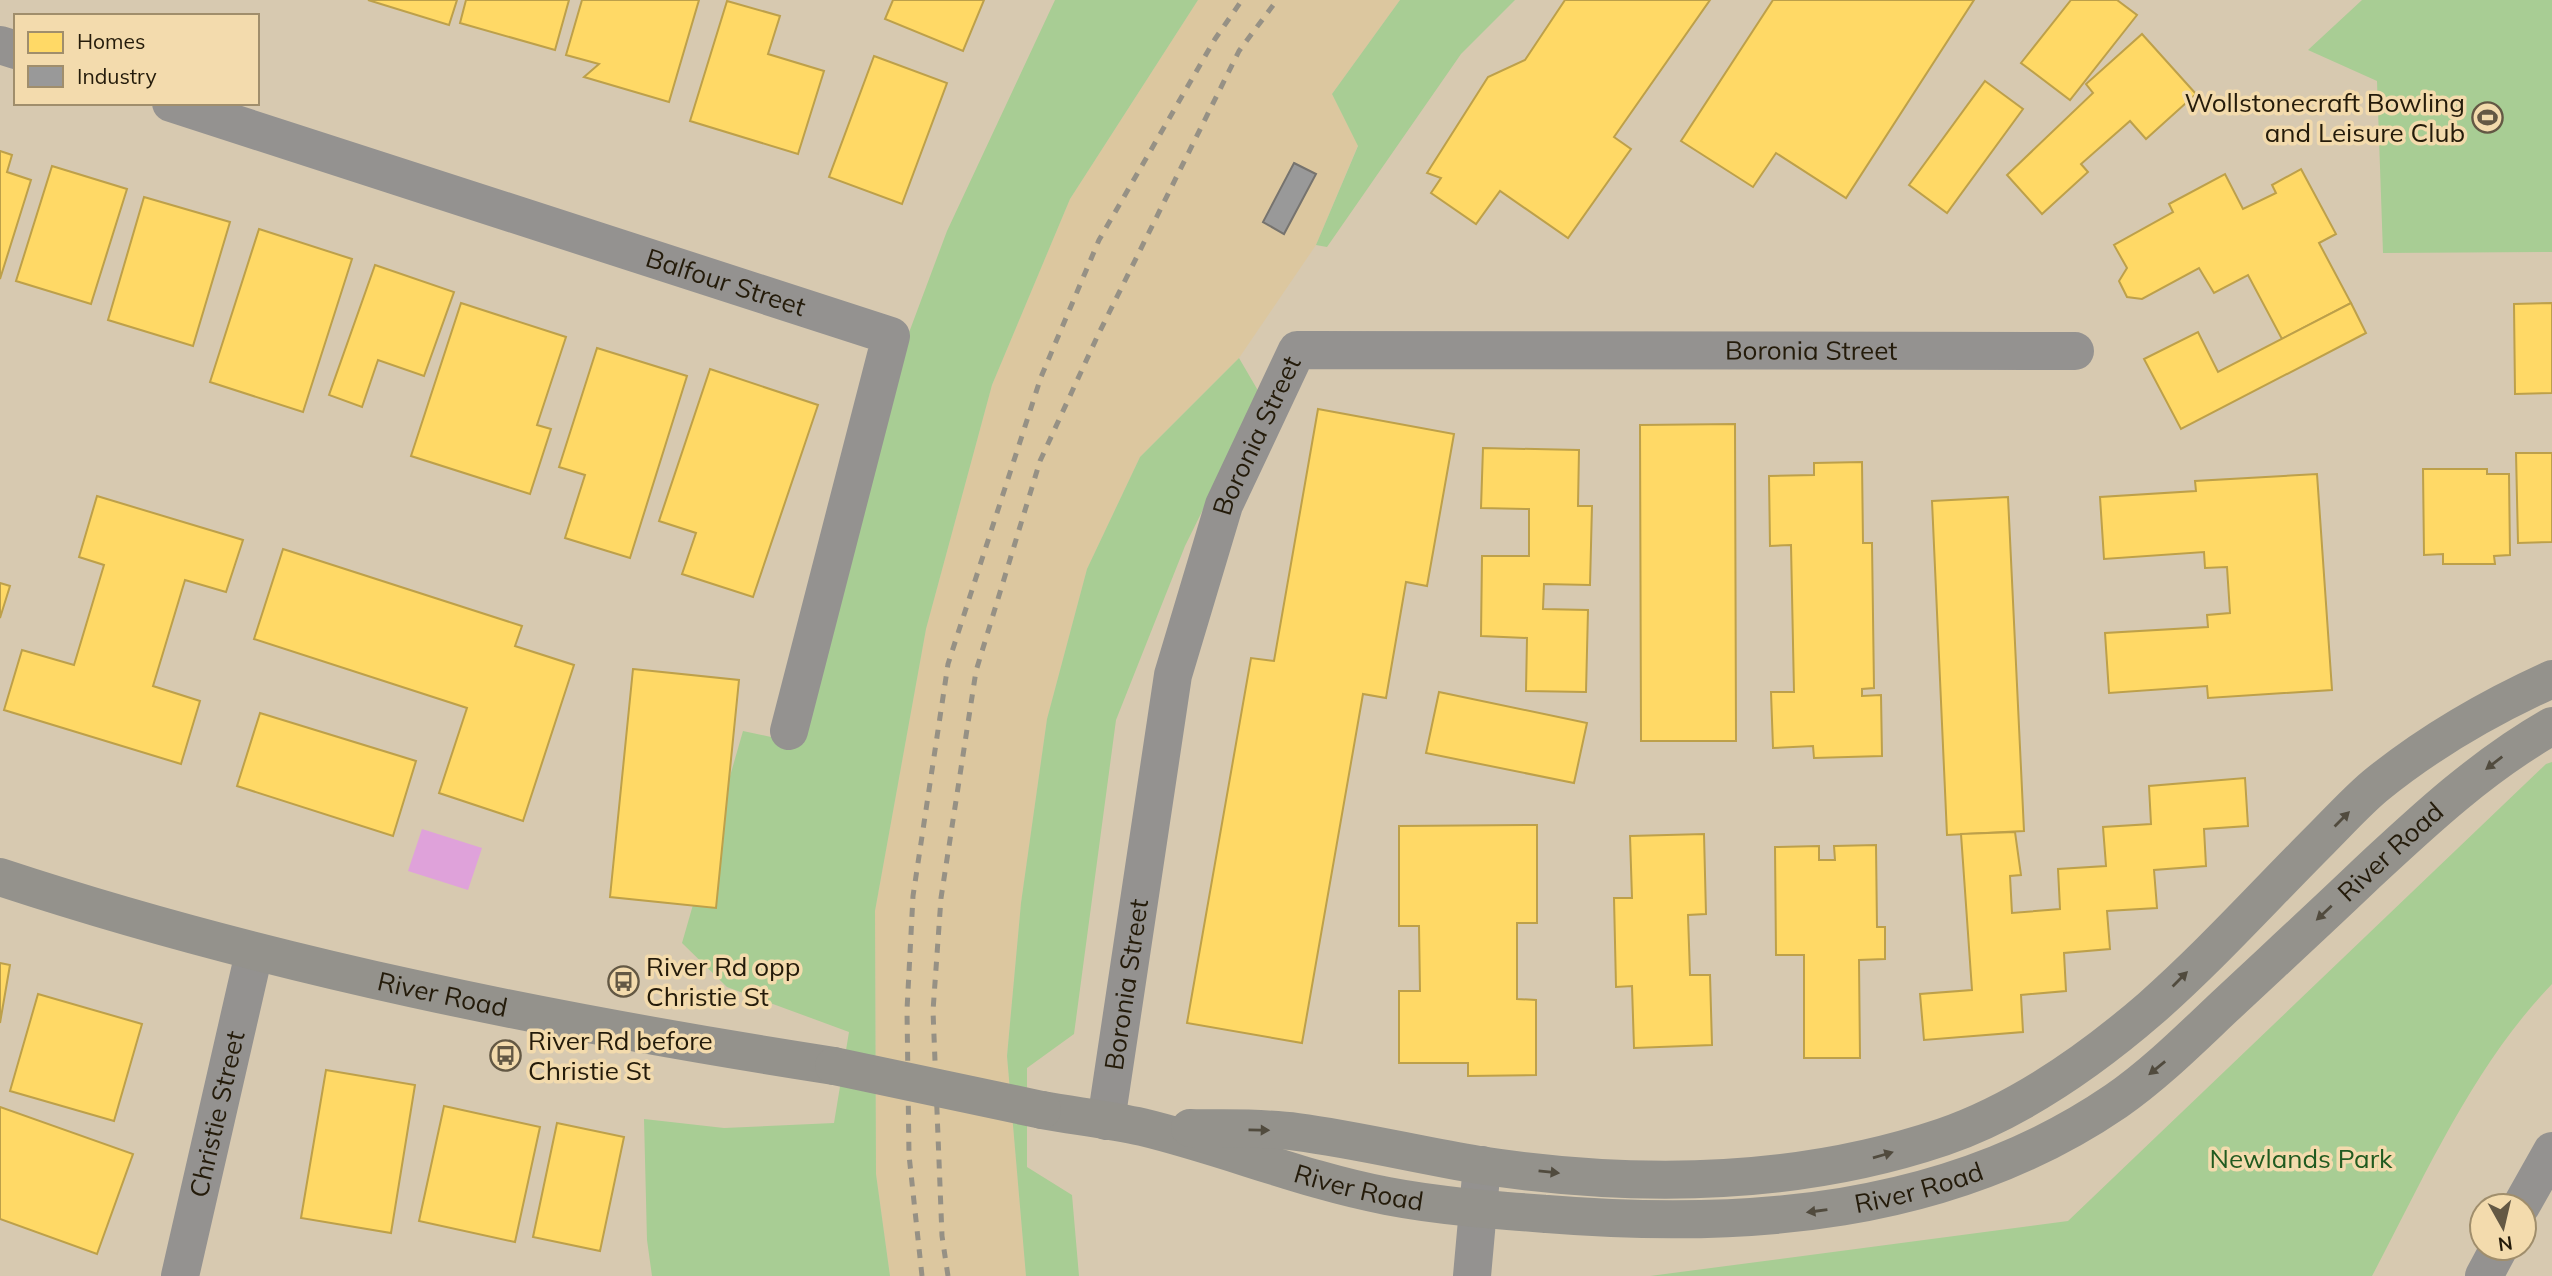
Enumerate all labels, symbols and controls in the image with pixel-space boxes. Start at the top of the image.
legend [14,14,259,105]
text: Homes [77,28,145,54]
text: Industry [77,63,157,89]
place label: Wollstonecraft Bowling and Leisure Club [2184,86,2465,149]
sports icon: Wollstonecraft Bowling and Leisure Club [2471,101,2505,135]
street label: Balfour Street [642,241,810,323]
street label: Boronia Street [1725,334,1897,367]
street label: Boronia Street [1205,351,1308,519]
one-way arrow [2486,755,2504,770]
street label: River Road [2330,795,2450,908]
one-way arrow [2333,811,2350,827]
street label: Boronia Street [1097,897,1155,1072]
one-way arrow [2316,905,2333,921]
place label: River Rd opp Christie St [646,950,800,1013]
street label: River Road [374,964,510,1024]
bus stop icon: River Rd opp Christie St [606,965,640,999]
one-way arrow [2172,971,2188,988]
place label: River Rd before Christie St [528,1024,713,1087]
street label: Christie Street [182,1028,252,1200]
bus stop icon: River Rd before Christie St [488,1039,522,1073]
one-way arrow [2148,1060,2166,1075]
one-way arrow [1249,1124,1271,1136]
park label: Newlands Park [2209,1142,2393,1175]
one-way arrow [1872,1149,1893,1159]
street label: River Road [1852,1154,1988,1220]
street label: River Road [1290,1156,1426,1218]
one-way arrow [1539,1167,1561,1178]
north arrow [2468,1192,2538,1262]
one-way arrow [1806,1205,1828,1216]
text: N [2497,1231,2514,1257]

